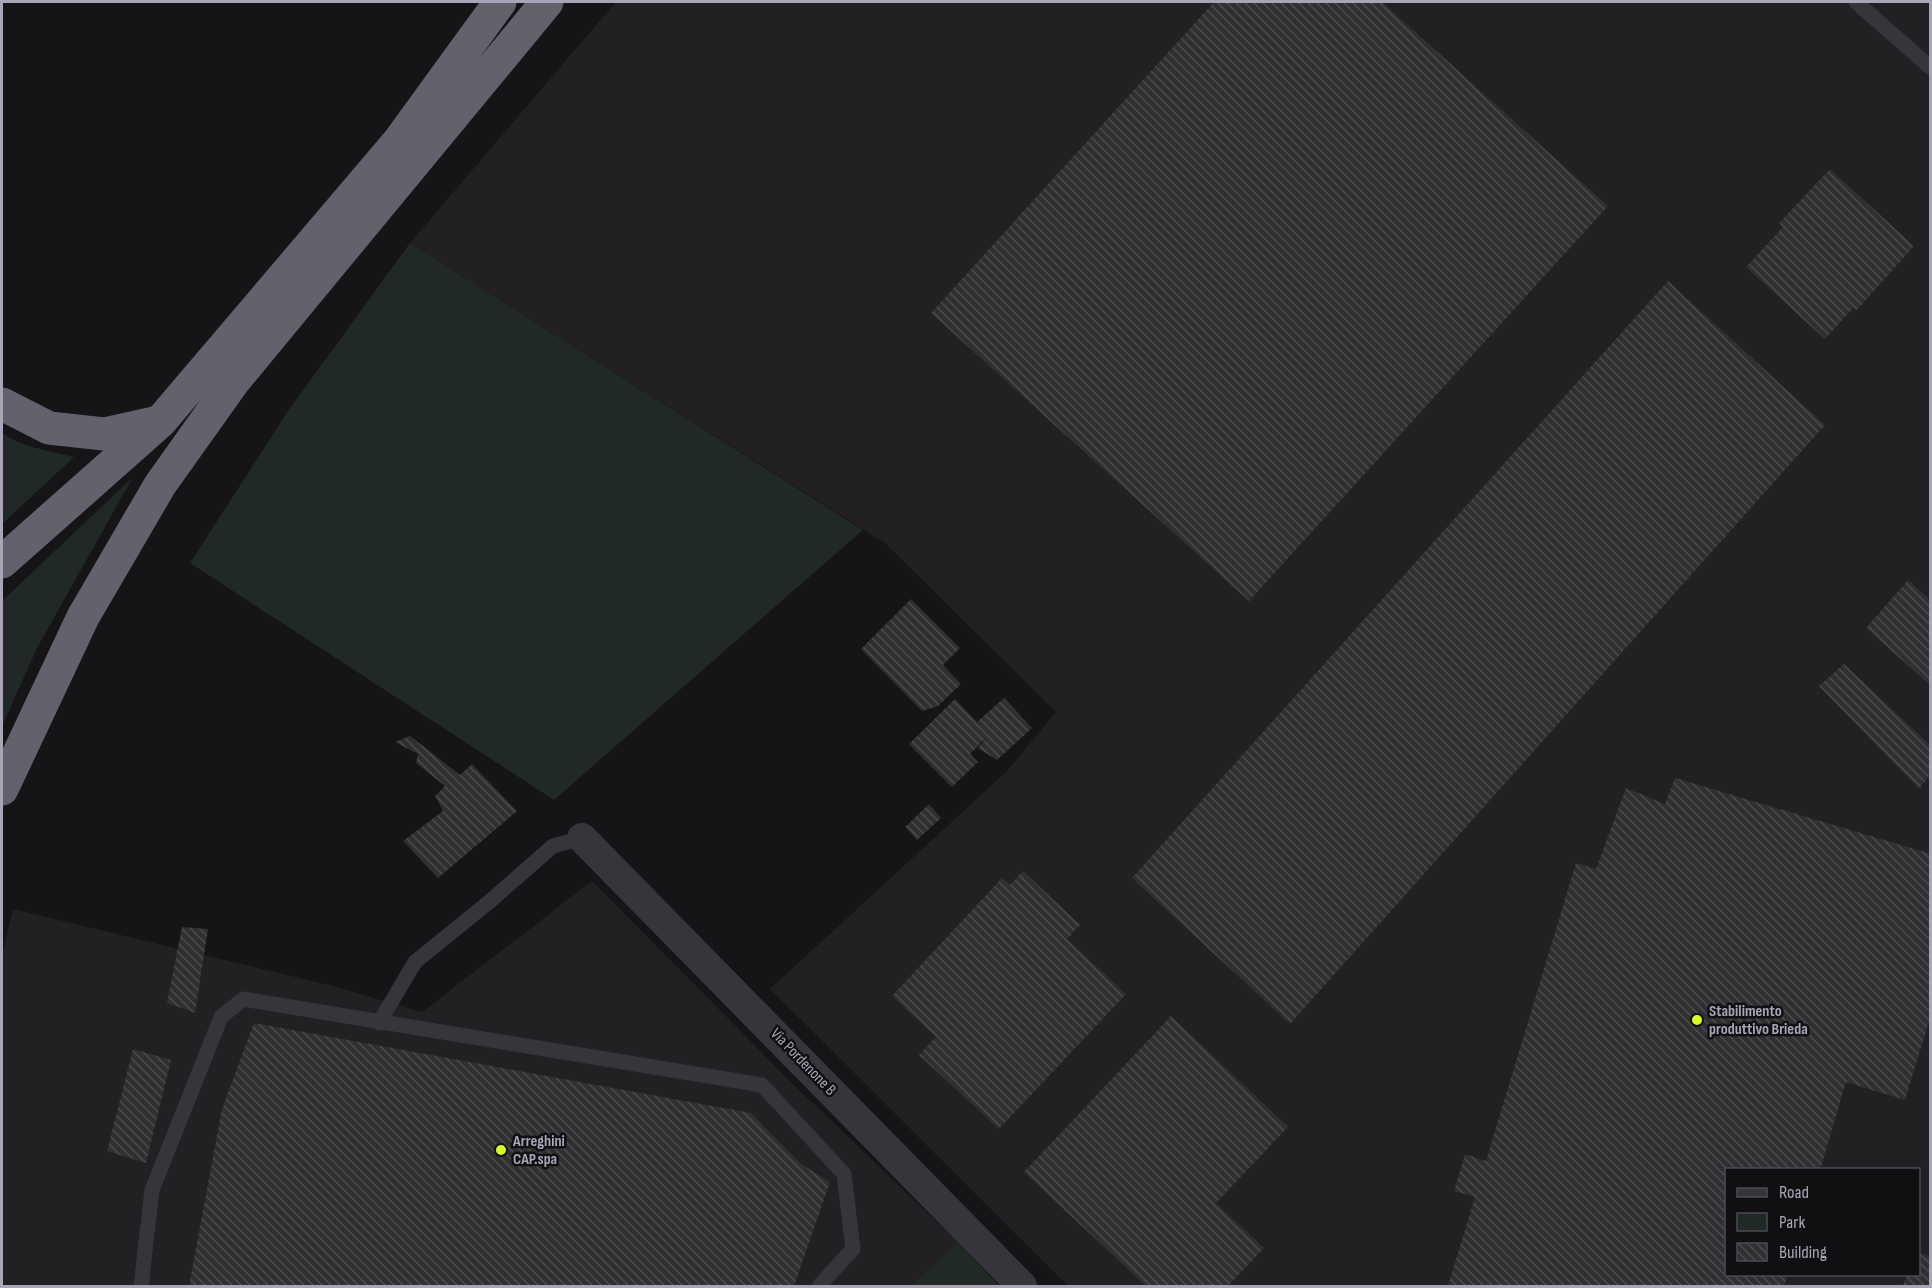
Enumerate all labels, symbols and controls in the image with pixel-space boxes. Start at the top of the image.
place label: Stabilimento produttivo Brieda [1709,1002,1808,1039]
marker: Stabilimento produttivo Brieda [1690,1013,1704,1027]
street label: Via Pordenone B [766,1024,840,1100]
place label: Arreghini CAP.spa [512,1132,565,1169]
marker: Arreghini CAP.spa [494,1143,508,1157]
legend [1725,1168,1920,1276]
text: Road [1779,1182,1809,1203]
text: Park [1779,1212,1805,1233]
text: Building [1779,1242,1827,1263]

